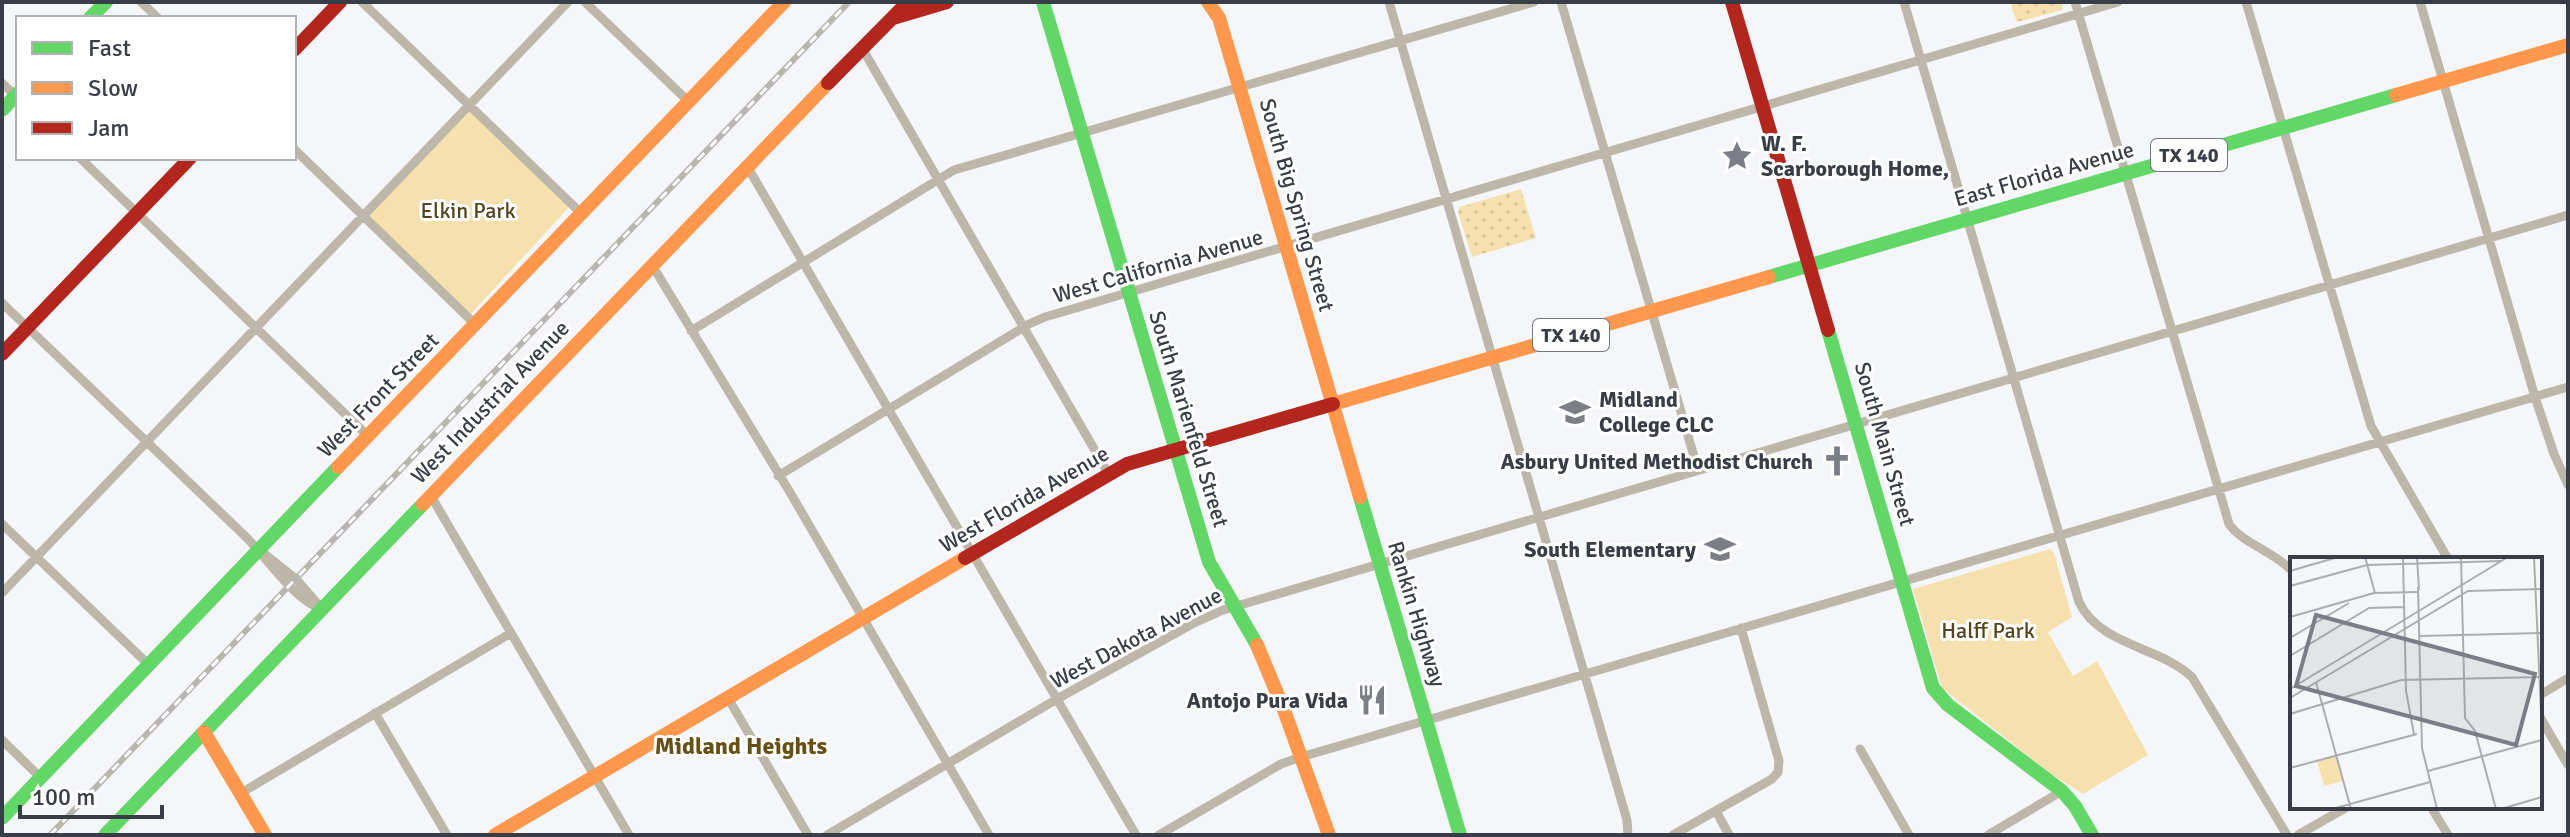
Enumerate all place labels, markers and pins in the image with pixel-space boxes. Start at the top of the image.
place label: W. F. Scarborough Home, [1761,130,1949,182]
place icon: W. F. Scarborough Home, [1720,139,1754,173]
place label: Midland College CLC [1599,386,1714,438]
school or university icon: Midland College CLC [1558,395,1592,429]
church icon: Asbury United Methodist Church [1820,444,1854,478]
place label: Asbury United Methodist Church [1501,448,1813,475]
school or university icon: South Elementary [1703,532,1737,566]
place label: South Elementary [1524,536,1696,563]
restaurant icon: Antojo Pura Vida [1355,683,1389,717]
place label: Antojo Pura Vida [1187,687,1348,714]

